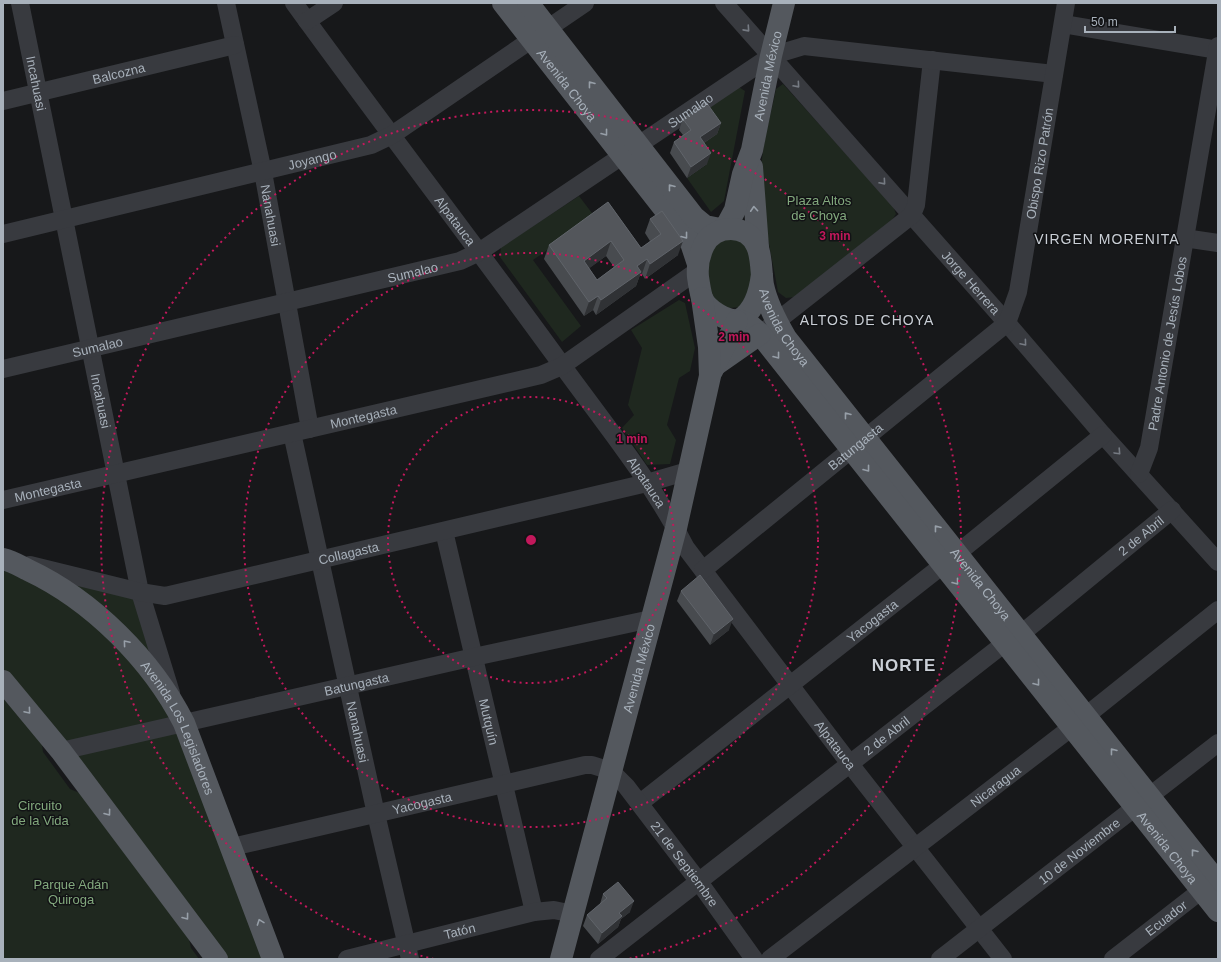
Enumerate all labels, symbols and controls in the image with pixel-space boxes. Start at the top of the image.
scale bar [1085,8,1175,34]
text: 50 m [1091,15,1118,29]
one-way arrow [743,25,750,32]
street label: Avenida México [751,29,784,122]
street label: Avenida Choya [534,46,601,125]
street label: Incahuasi [23,55,49,112]
street label: Balcozna [91,59,147,87]
one-way arrow [792,80,799,88]
one-way arrow [589,82,596,89]
street label: Sumalao [665,90,716,131]
street label: Obispo Rizo Patrón [1023,106,1056,220]
one-way arrow [600,129,607,136]
street label: Joyango [286,146,338,172]
one-way arrow [878,178,885,185]
street label: Nanahuasi [258,183,284,247]
one-way arrow [669,185,676,192]
street label: Alpatauca [432,193,479,249]
park label: Plaza Altos de Choya [787,193,852,223]
one-way arrow [750,206,759,212]
text: 3 min [819,229,851,243]
one-way arrow [680,231,687,238]
district label: VIRGEN MORENITA [1034,231,1180,247]
street label: Jorge Herrera [939,247,1004,318]
street label: Padre Antonio de Jesús Lobos [1145,255,1189,432]
street label: Sumalao [386,259,439,285]
street label: Avenida Choya [757,287,813,370]
district label: ALTOS DE CHOYA [800,312,934,328]
text: 2 min [718,330,750,344]
street label: Sumalao [71,333,124,360]
one-way arrow [1020,338,1027,346]
one-way arrow [773,351,780,358]
street label: Incahuasi [88,372,114,430]
street label: Montegasta [329,401,399,431]
one-way arrow [845,413,852,420]
street label: Batungasta [825,419,886,473]
text: 1 min [616,432,648,446]
one-way arrow [1114,447,1121,455]
street label: Alpatauca [624,454,669,511]
one-way arrow [862,464,869,471]
street label: Montegasta [13,474,83,505]
street label: 2 de Abril [1115,512,1167,559]
one-way arrow [934,526,941,533]
centre of rings [524,533,538,547]
street label: Collagasta [317,539,381,567]
street label: Avenida Choya [948,545,1015,624]
one-way arrow [952,577,959,584]
street label: Yacogasta [844,596,901,645]
street label: Avenida México [620,622,658,714]
one-way arrow [124,641,131,648]
district label: NORTE [872,656,936,675]
street label: Avenida Los Legisladores [138,658,218,797]
street label: Batungasta [323,669,391,698]
one-way arrow [1033,679,1040,686]
street label: Mutquín [476,697,502,746]
street label: Nanahuasi [344,700,372,764]
one-way arrow [23,706,30,713]
street label: 2 de Abril [860,713,912,758]
street label: Alpatauca [812,717,859,773]
one-way arrow [1111,748,1118,755]
street label: Nicaragua [967,762,1024,810]
street label: Yacogasta [391,789,454,817]
park label: Circuito de la Vida [11,798,70,828]
street label: Avenida Choya [1134,808,1201,887]
one-way arrow [103,809,110,816]
street label: 10 de Noviembre [1035,815,1123,887]
street label: 21 de Septiembre [648,818,722,909]
one-way arrow [1191,850,1198,857]
park label: Parque Adán Quiroga [33,877,109,907]
street label: Ecuador [1142,897,1190,939]
one-way arrow [181,913,188,920]
one-way arrow [256,919,264,926]
street label: Tatón [442,920,477,942]

